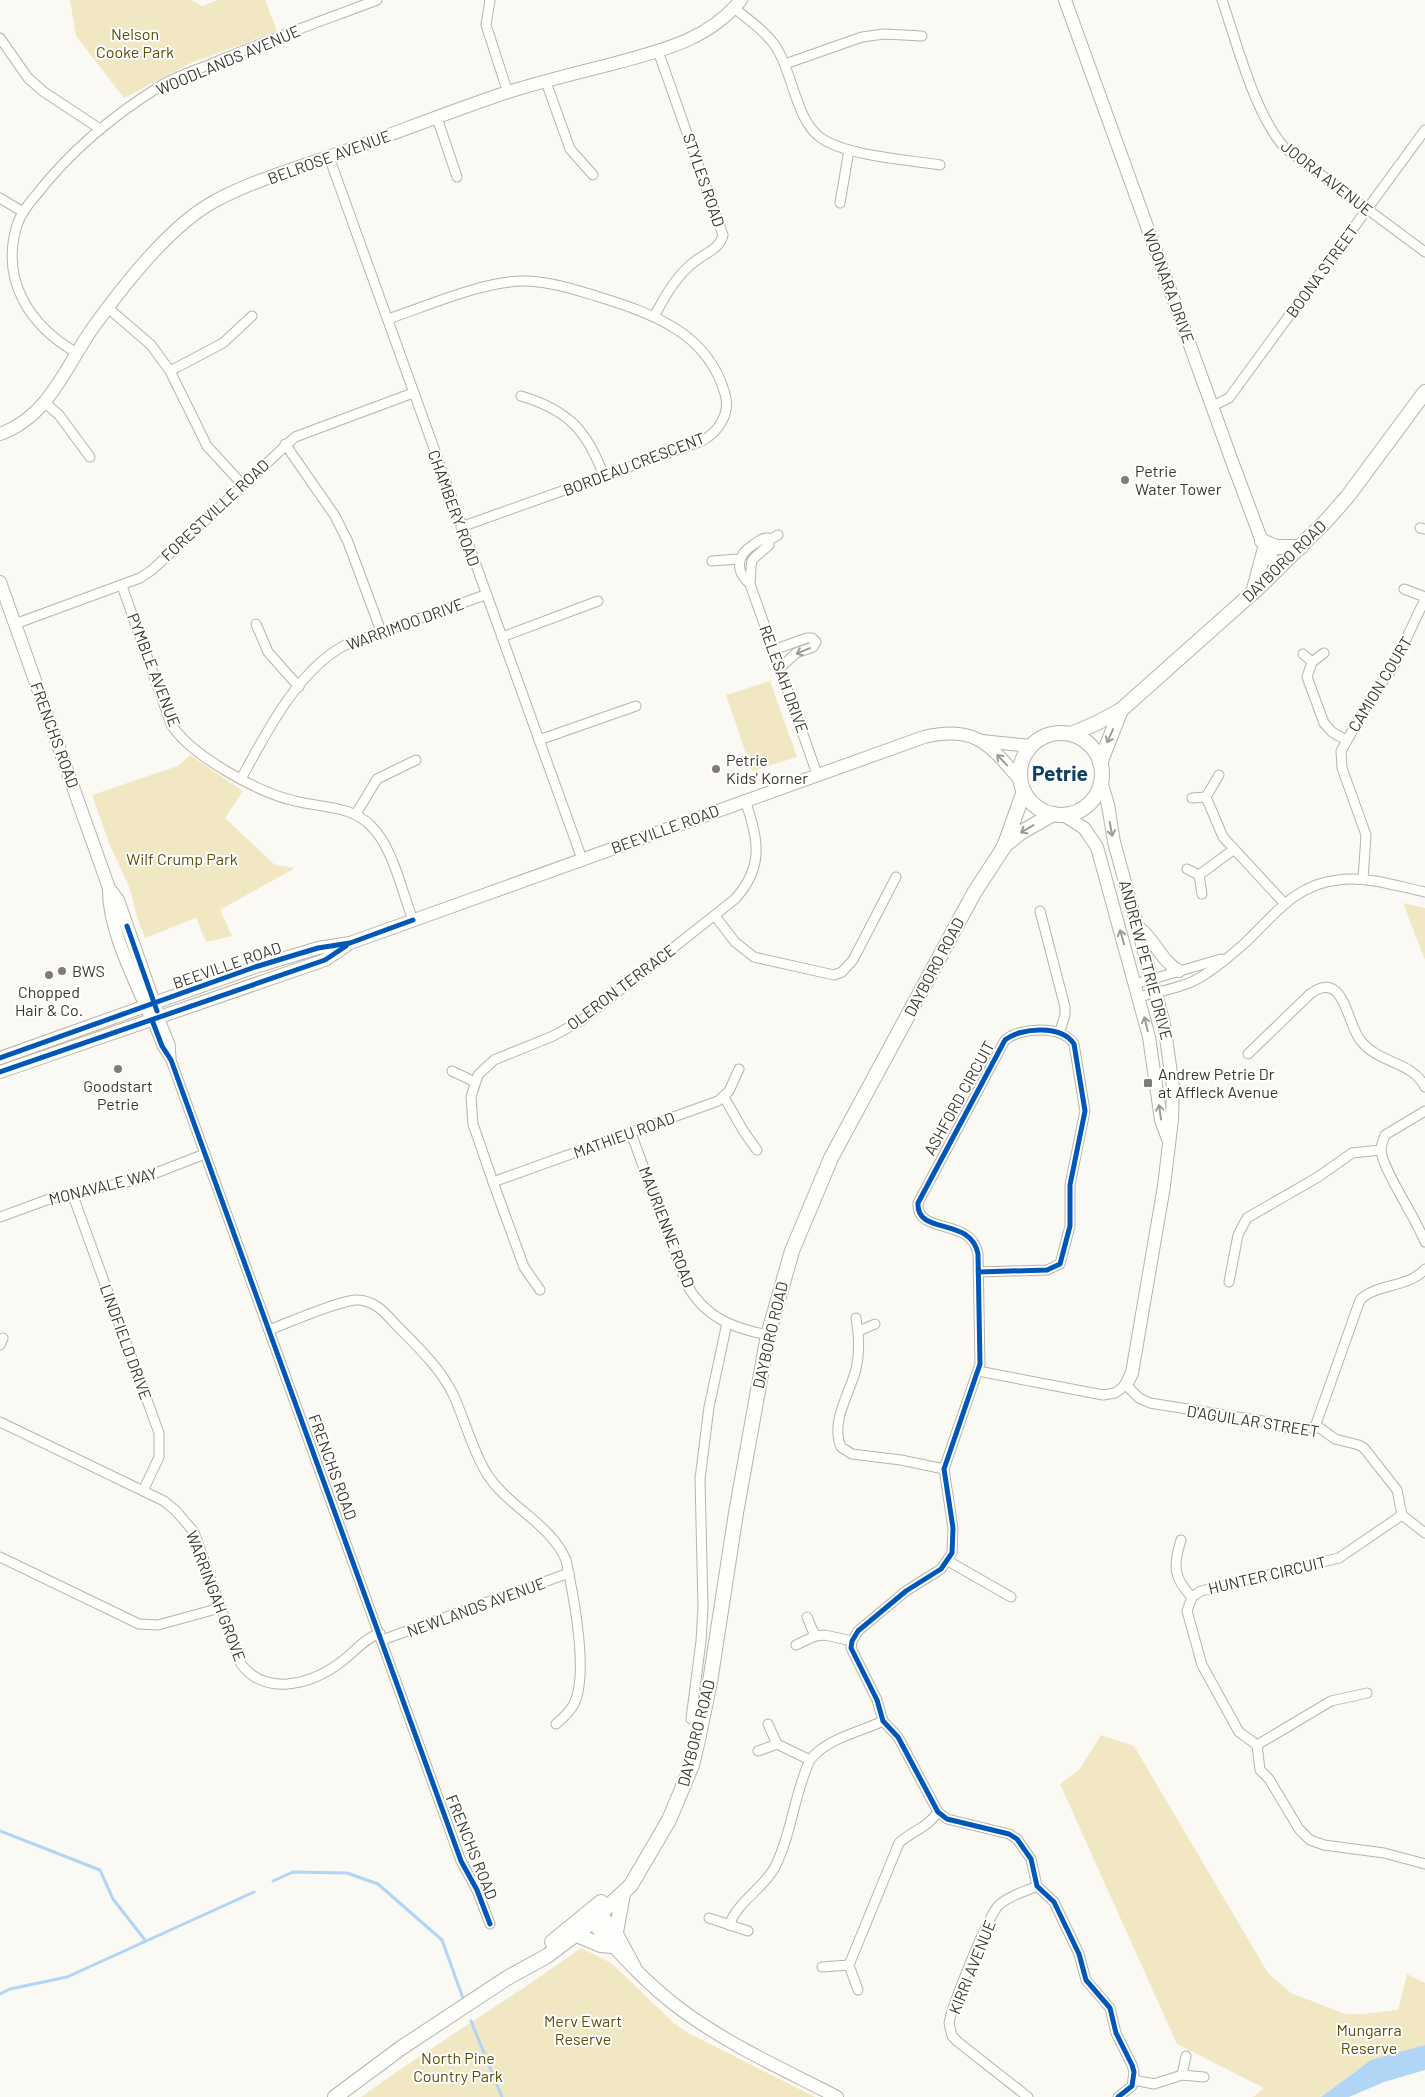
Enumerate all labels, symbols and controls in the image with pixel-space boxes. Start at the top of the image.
street label: WOODLANDS AVENUE [153,21,303,99]
park label: Nelson Cooke Park [96,24,174,61]
street label: BELROSE AVENUE [265,125,393,188]
street label: STYLES ROAD [680,130,729,229]
street label: JOORA AVENUE [1278,136,1377,219]
street label: BOONA STREET [1282,221,1362,321]
street label: WOONARA DRIVE [1140,226,1199,346]
street label: BORDEAU CRESCENT [560,428,707,499]
street label: CHAMBERY ROAD [425,447,484,569]
street label: FORESTVILLE ROAD [157,455,273,564]
place label: Petrie Water Tower [1135,461,1222,498]
marker: Petrie Water Tower [1119,474,1131,486]
street label: DAYBORO ROAD [1238,516,1330,605]
street label: WARRIMOO DRIVE [344,594,466,654]
street label: PYMBLE AVENUE [124,610,185,729]
street label: RELESAH DRIVE [756,622,813,735]
street label: CAMION COURT [1344,633,1415,735]
one-way arrow [796,647,811,657]
street label: FRENCHS ROAD [27,679,83,790]
one-way arrow [1104,728,1114,743]
place label: Petrie Kids' Korner [726,750,808,787]
one-way arrow [996,754,1008,766]
district label: Petrie [1032,760,1088,785]
marker: Petrie Kids' Korner [710,763,722,775]
street label: BEEVILLE ROAD [608,800,721,857]
one-way arrow [1107,820,1116,836]
one-way arrow [1021,824,1035,834]
park label: Wilf Crump Park [126,849,238,868]
street label: ANDREW PETRIE DRIVE [1116,878,1177,1042]
street label: DAYBORO ROAD [900,914,968,1019]
one-way arrow [1117,930,1126,946]
street label: BEEVILLE ROAD [170,937,284,992]
street label: OLERON TERRACE [563,940,678,1033]
place label: BWS [72,961,105,980]
marker: BWS [56,965,68,977]
marker: Chopped Hair & Co. [43,969,55,981]
place label: Chopped Hair & Co. [15,982,83,1019]
one-way arrow [1141,1017,1150,1033]
street label: ASHFORD CIRCUIT [919,1037,998,1158]
marker: Goodstart Petrie [112,1063,124,1075]
place label: Andrew Petrie Dr at Affleck Avenue [1158,1064,1278,1101]
place label: Goodstart Petrie [83,1076,153,1113]
marker: Andrew Petrie Dr at Affleck Avenue [1142,1077,1154,1089]
one-way arrow [1155,1104,1165,1120]
street label: MATHIEU ROAD [571,1107,677,1162]
street label: MONAVALE WAY [47,1163,159,1208]
street label: MAURIENNE ROAD [636,1163,699,1290]
street label: DAYBORO ROAD [748,1280,791,1390]
street label: LINDFIELD DRIVE [97,1281,156,1402]
street label: D'AGUILAR STREET [1186,1401,1321,1440]
street label: FRENCHS ROAD [305,1411,361,1522]
street label: WARRINGAH GROVE [183,1528,250,1664]
street label: HUNTER CIRCUIT [1206,1552,1328,1597]
street label: NEWLANDS AVENUE [404,1573,548,1640]
street label: DAYBORO ROAD [673,1678,718,1788]
street label: FRENCHS ROAD [443,1792,502,1902]
street label: KIRRI AVENUE [944,1917,999,2017]
park label: Merv Ewart Reserve [544,2011,622,2048]
park label: Mungarra Reserve [1336,2020,1402,2057]
park label: North Pine Country Park [413,2048,503,2085]

